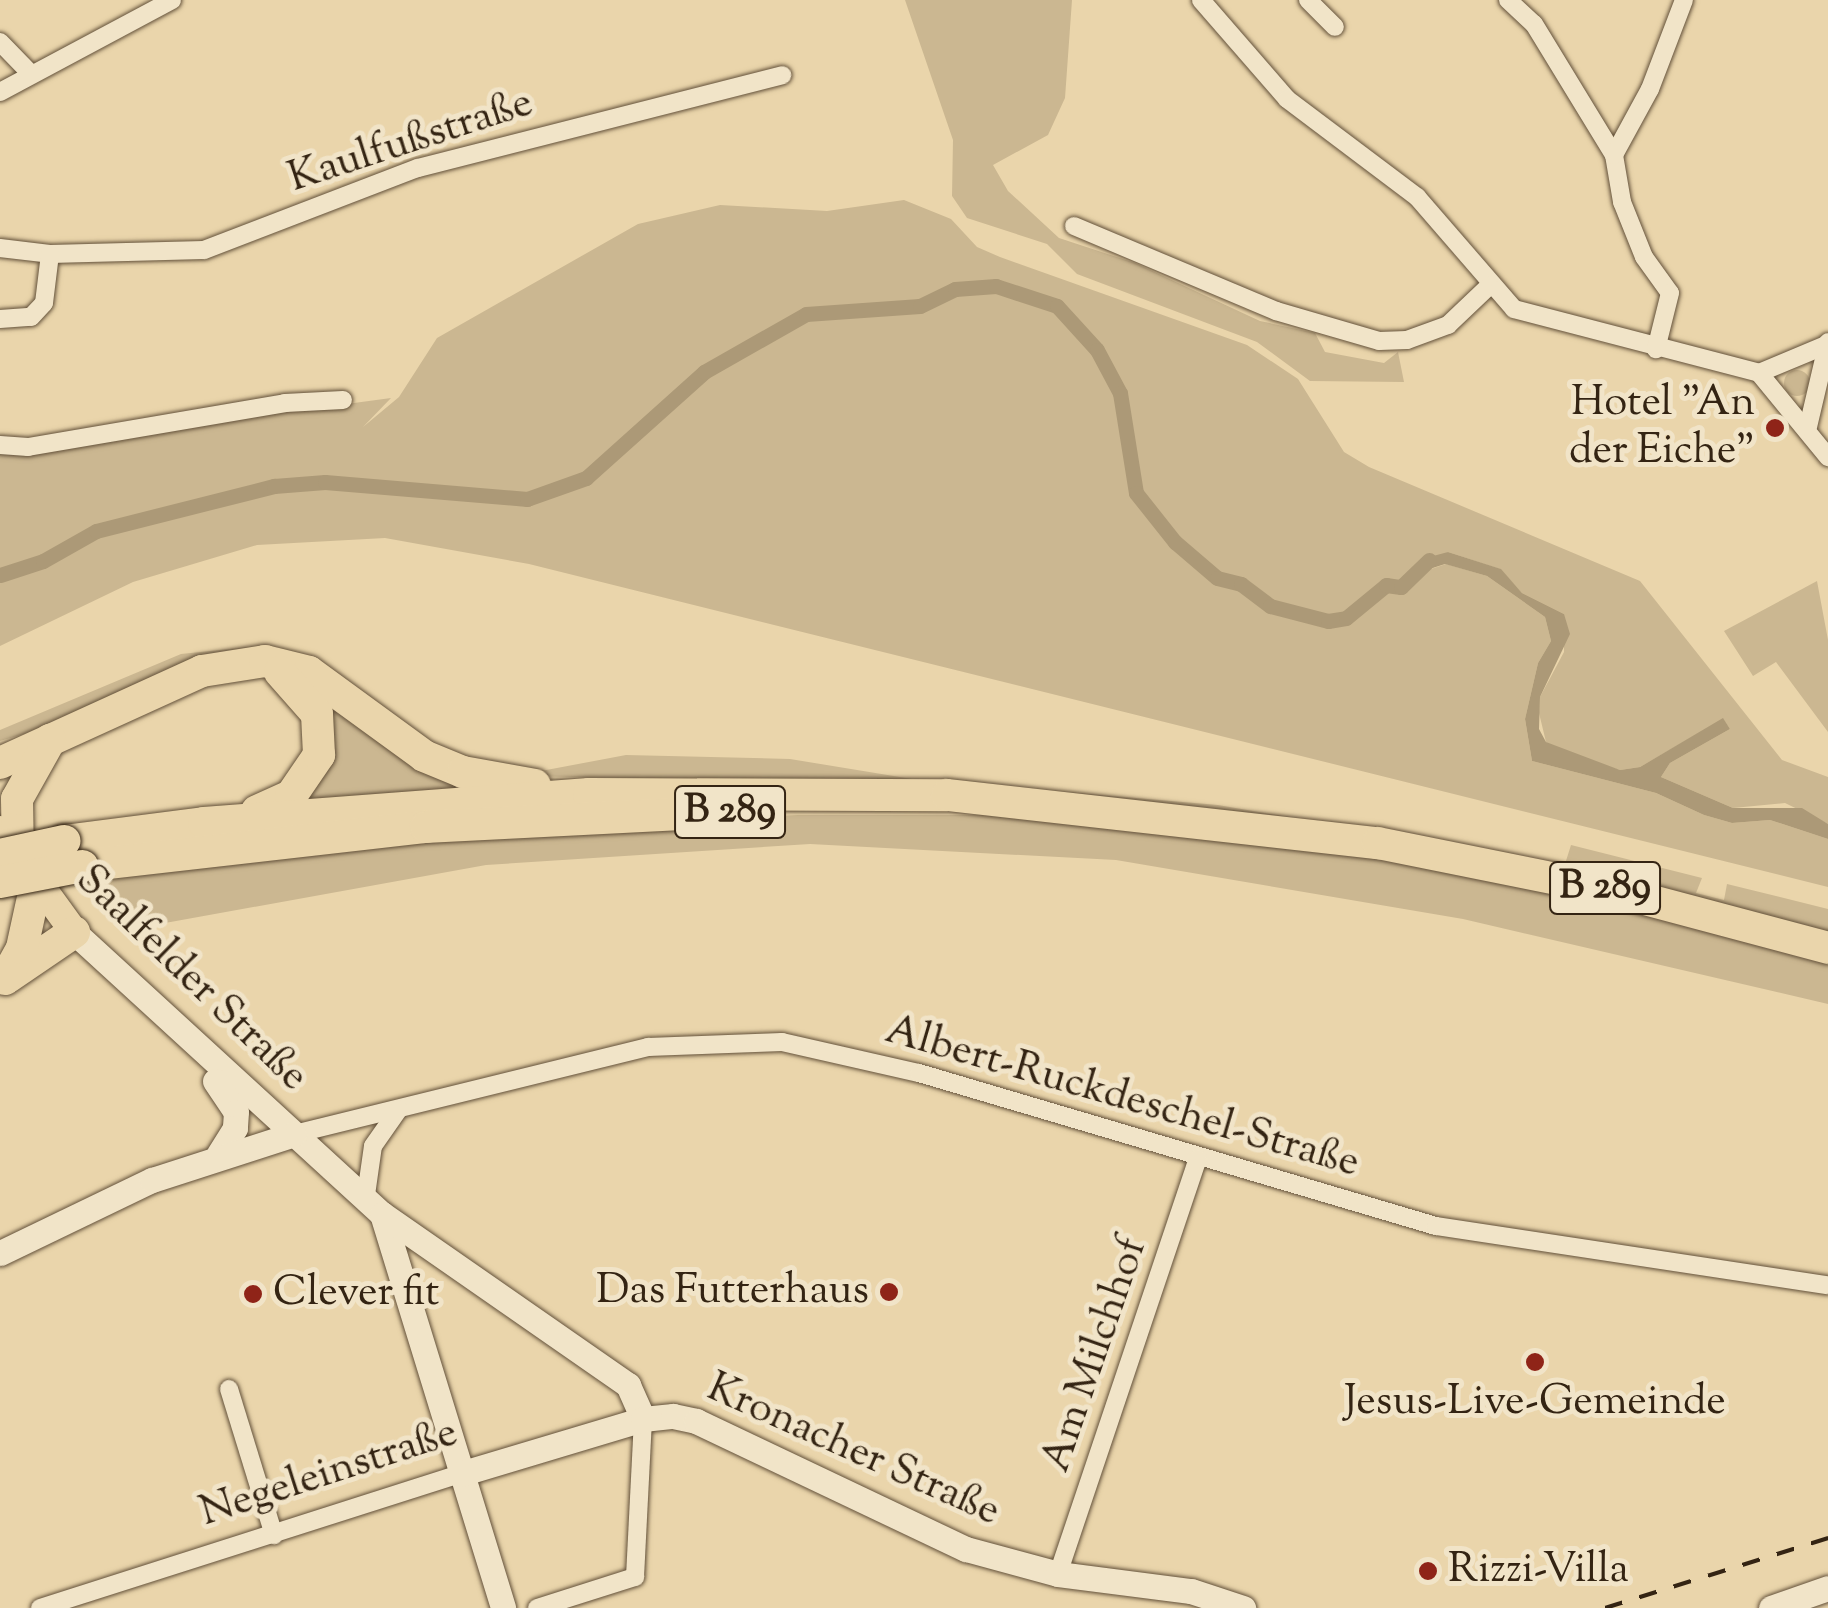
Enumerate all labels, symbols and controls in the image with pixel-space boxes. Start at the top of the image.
street label: Kaulfußstraße [283,79,539,205]
place label: Hotel "An der Eiche" [1569,379,1755,478]
marker: Hotel "An der Eiche" [1764,417,1786,439]
road number: B 289 [672,777,788,847]
road number: B 289 [1548,853,1662,923]
street label: Saalfelder Straße [64,855,318,1103]
street label: Albert-Ruckdeschel-Straße [879,1006,1365,1190]
street label: Am Milchhof [1032,1231,1160,1479]
place label: Das Futterhaus [596,1267,869,1317]
place label: Clever fit [273,1269,439,1319]
marker: Das Futterhaus [878,1281,900,1303]
marker: Clever fit [242,1283,264,1305]
marker: Jesus-Live-Gemeinde [1524,1351,1546,1373]
street label: Kronacher Straße [699,1364,1007,1538]
place label: Jesus-Live-Gemeinde [1344,1378,1726,1428]
street label: Negeleinstraße [194,1409,464,1539]
place label: Rizzi-Villa [1448,1546,1629,1596]
marker: Rizzi-Villa [1417,1560,1439,1582]

